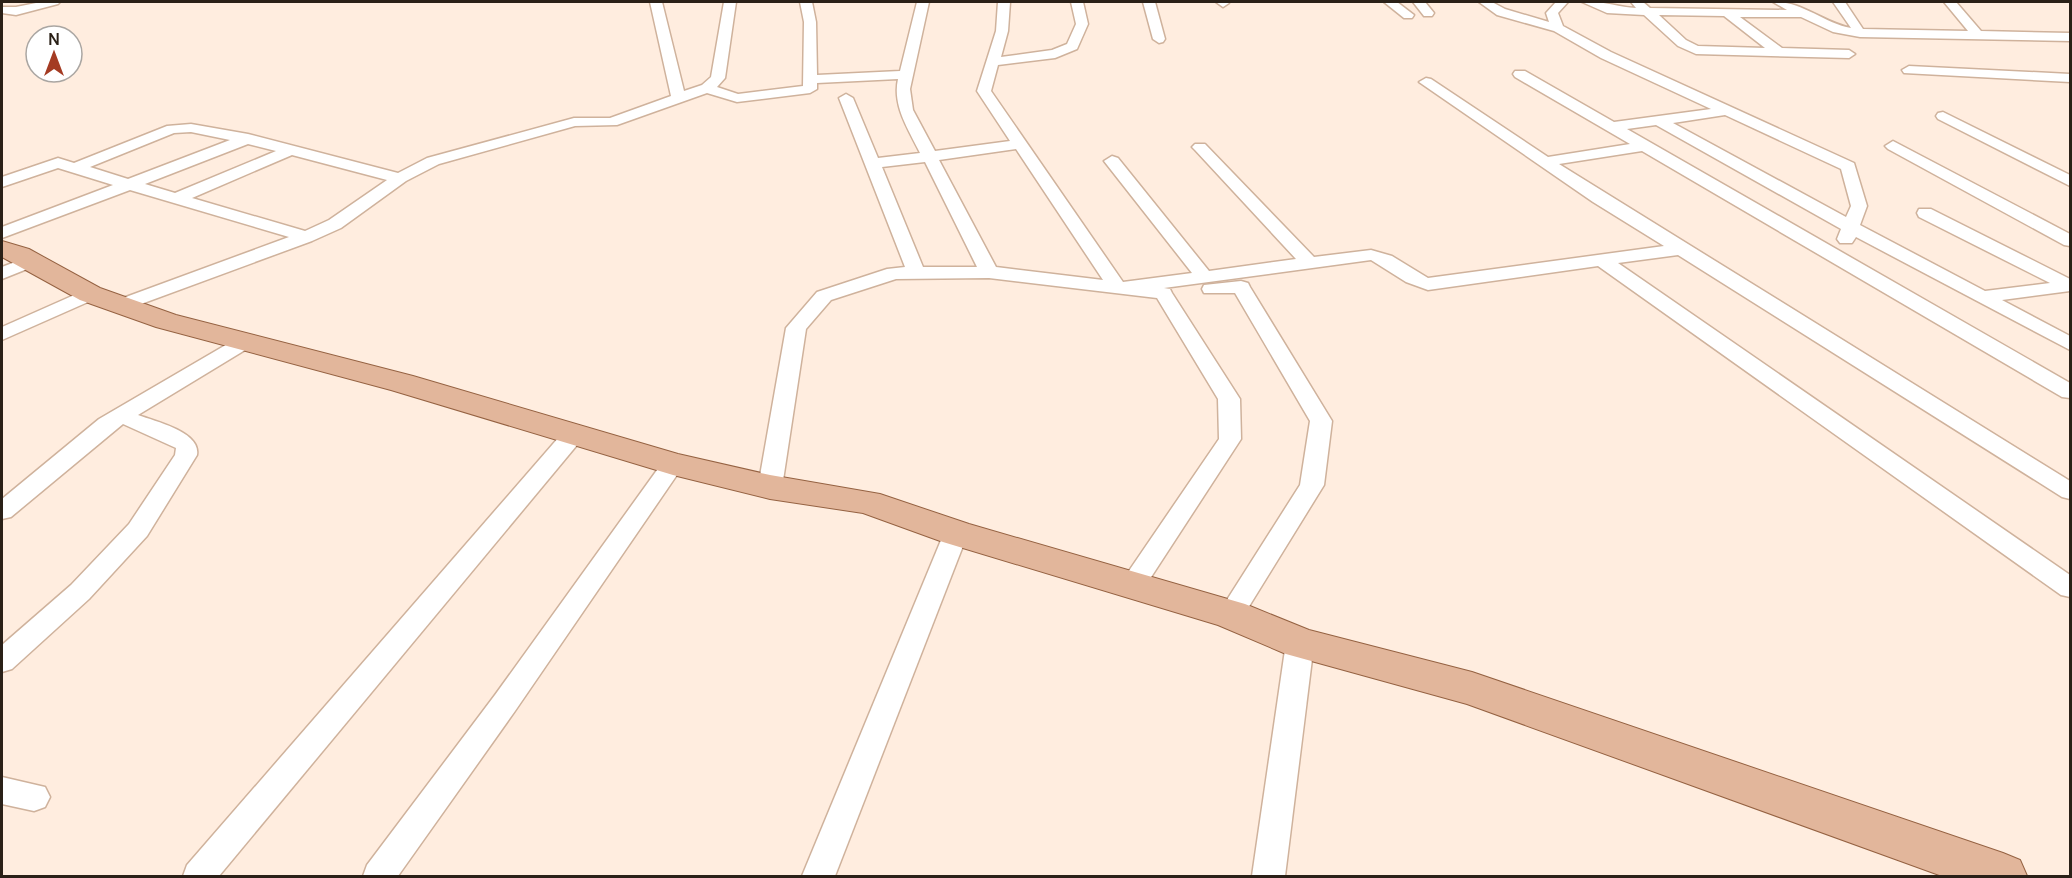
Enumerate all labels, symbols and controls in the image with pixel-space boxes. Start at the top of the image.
north arrow [24,24,84,84]
text: N [48,28,60,50]

